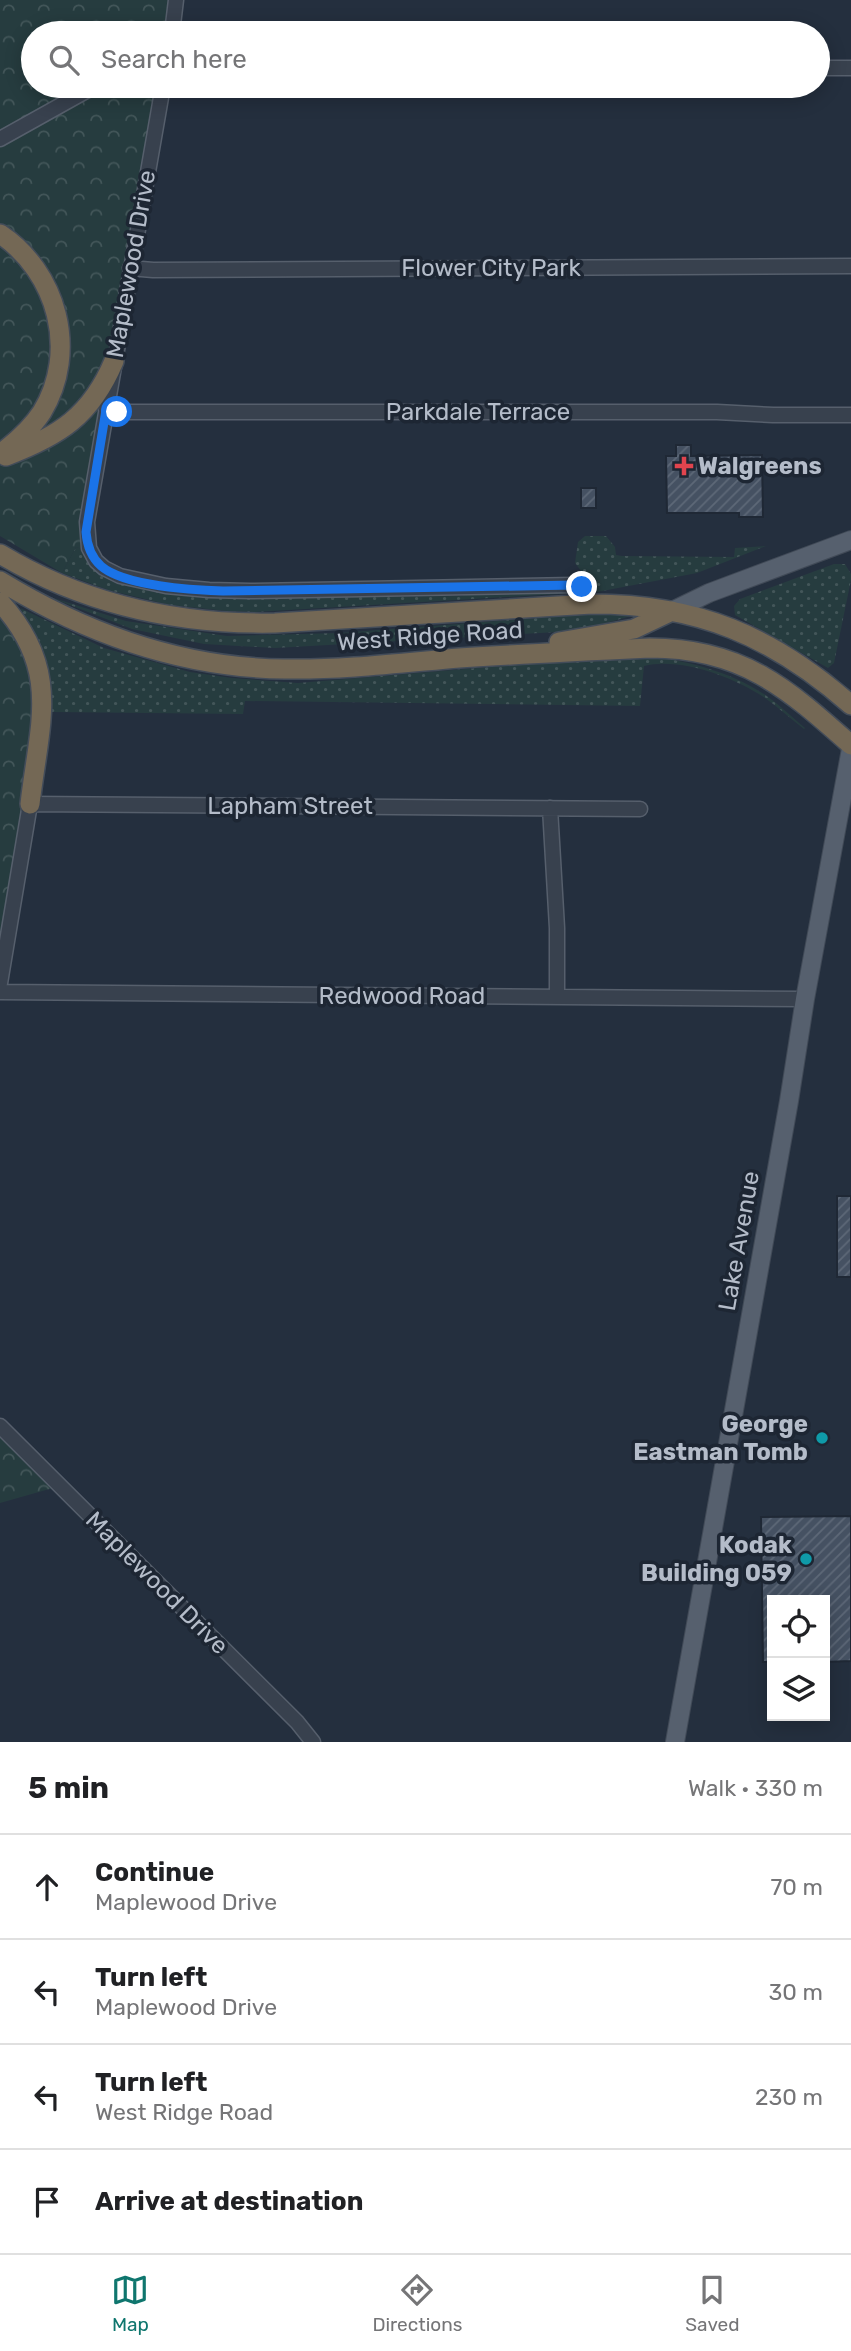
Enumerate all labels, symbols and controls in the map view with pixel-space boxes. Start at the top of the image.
search box [21,21,830,98]
icon: search [45,41,83,79]
text: Search here [101,44,247,75]
street label: Maplewood Drive [101,168,161,360]
street label: Flower City Park [401,254,581,282]
route start [101,396,132,427]
street label: Parkdale Terrace [386,398,570,426]
place label: Walgreens [698,452,822,480]
marker: Walgreens [676,458,692,474]
route end [566,571,597,602]
street label: West Ridge Road [336,616,524,656]
street label: Lapham Street [207,792,373,820]
street label: Redwood Road [319,982,485,1010]
street label: Lake Avenue [713,1169,765,1313]
place label: George Eastman Tomb [633,1410,808,1466]
marker: George Eastman Tomb [814,1430,830,1446]
street label: Maplewood Drive [80,1506,234,1660]
place label: Kodak Building 059 [641,1531,792,1587]
marker: Kodak Building 059 [798,1551,814,1567]
map controls [767,1595,830,1721]
button: locate [767,1595,830,1658]
button: layers [767,1658,830,1721]
text: 5 min [28,1770,109,1806]
text: Walk · 330 m [688,1774,823,1802]
text: Continue [95,1857,214,1888]
icon: ahead [28,1868,66,1906]
text: 70 m [771,1873,823,1901]
text: Maplewood Drive [95,1888,277,1916]
text: Turn left [95,1962,207,1993]
icon: left [28,1973,66,2011]
text: 30 m [768,1978,823,2006]
text: Maplewood Drive [95,1993,277,2021]
text: Turn left [95,2067,207,2098]
icon: left [28,2078,66,2116]
text: 230 m [755,2083,823,2111]
text: West Ridge Road [95,2098,273,2126]
icon: arrive [28,2183,66,2221]
text: Arrive at destination [95,2186,363,2217]
tab: Map [111,2271,149,2336]
tab: Directions [372,2271,462,2336]
tab: Saved [685,2271,740,2336]

